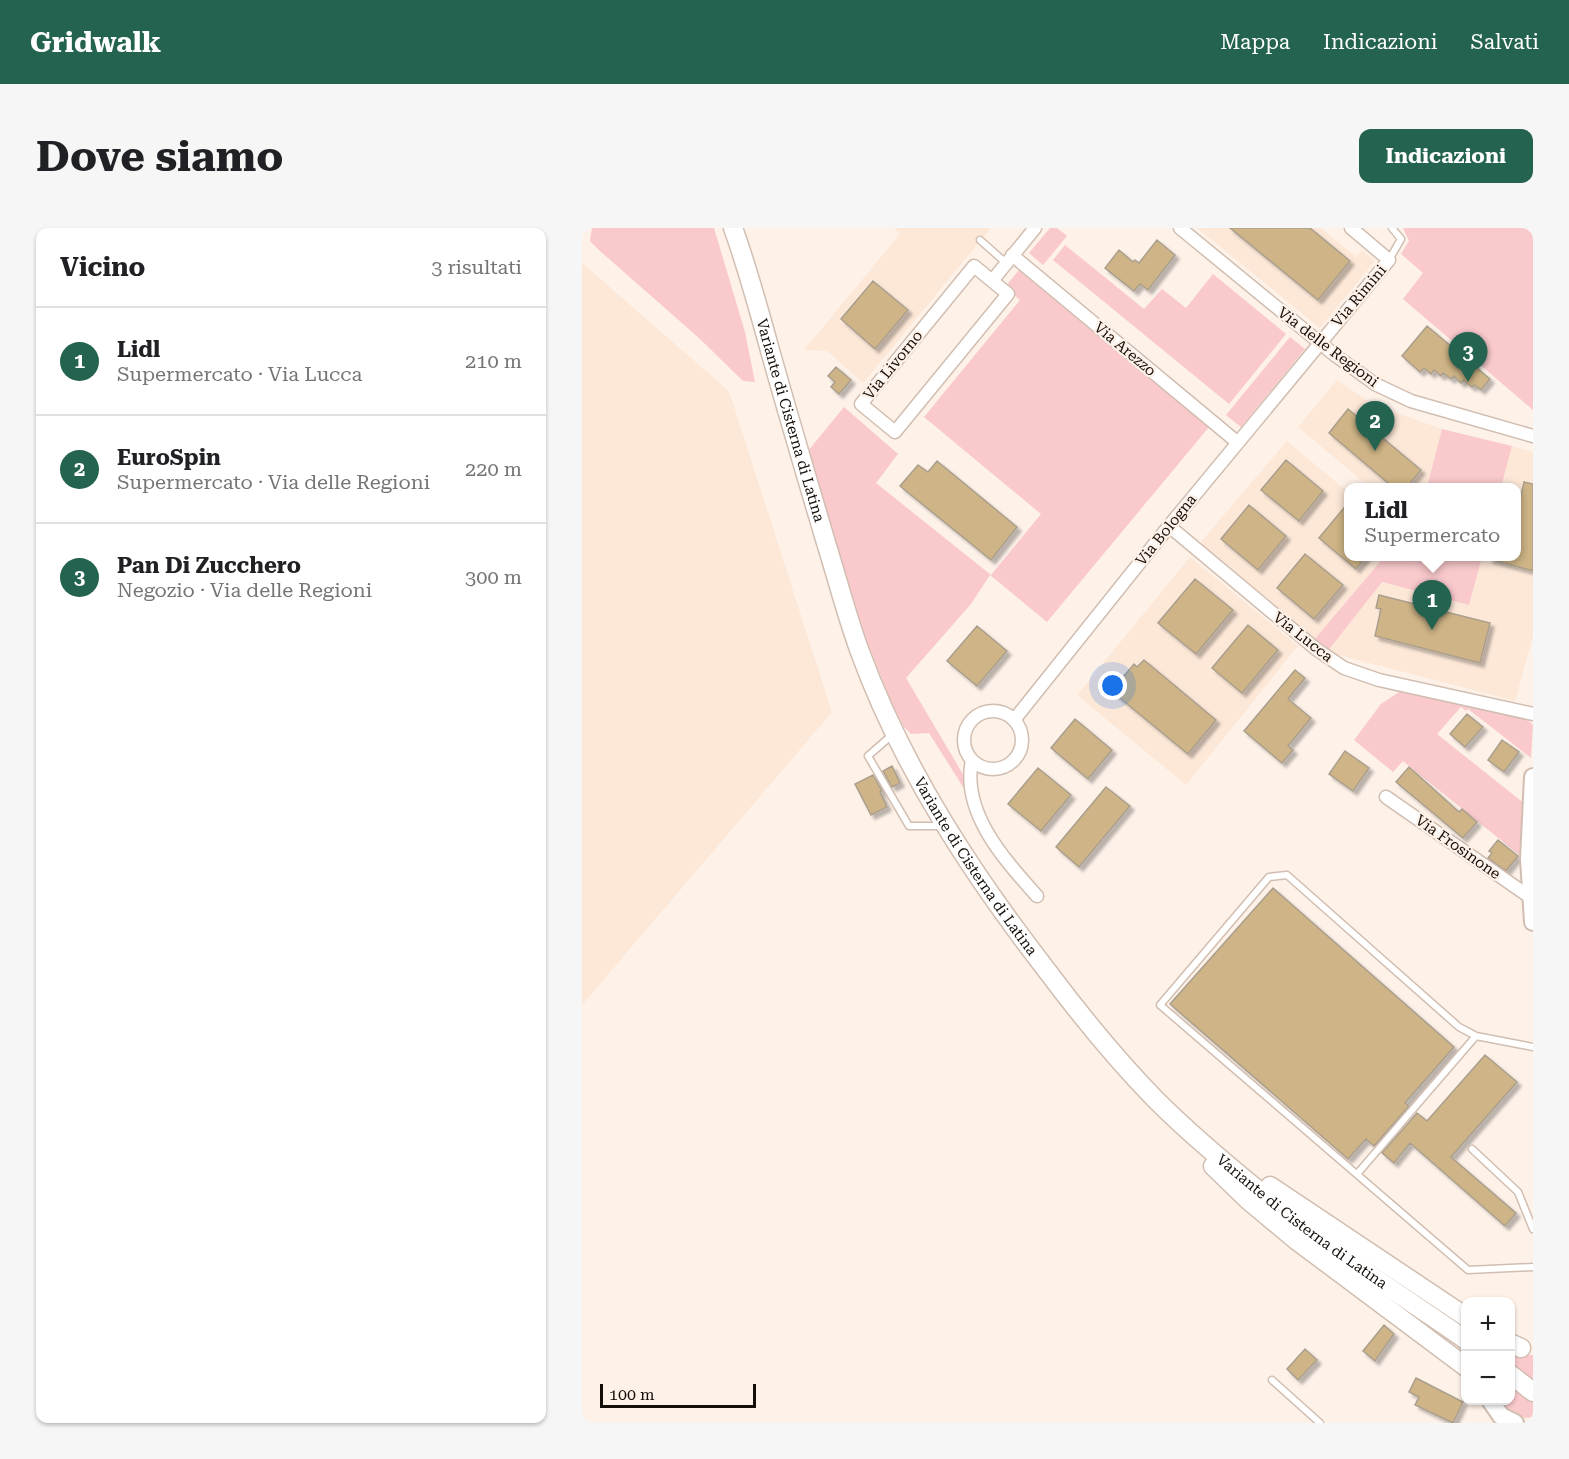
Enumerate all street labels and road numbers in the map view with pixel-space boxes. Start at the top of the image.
street label: Via Rimini [1328,261,1390,331]
street label: Via delle Regioni [1274,303,1382,391]
street label: Variante di Cisterna di Latina [753,317,828,524]
street label: Via Arezzo [1090,318,1160,380]
street label: Via Livorno [860,327,926,403]
street label: Via Bologna [1132,491,1200,569]
street label: Via Lucca [1270,608,1336,666]
street label: Variante di Cisterna di Latina [910,774,1041,959]
street label: Via Frosinone [1412,811,1504,883]
street label: Variante di Cisterna di Latina [1213,1151,1391,1293]

